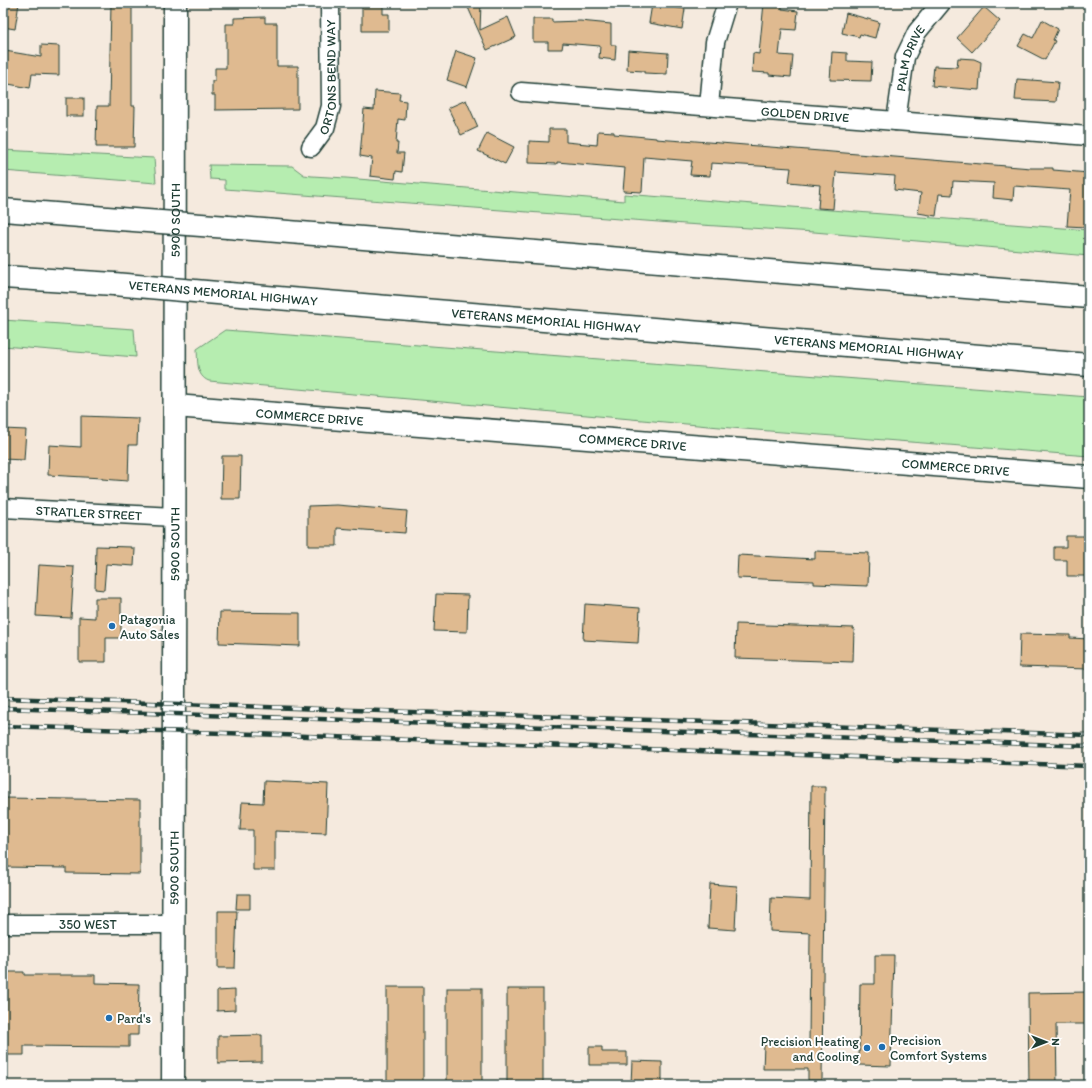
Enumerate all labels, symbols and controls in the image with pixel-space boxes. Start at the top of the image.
street label: ORTONS BEND WAY [315,19,339,138]
street label: PALM DRIVE [893,21,928,92]
street label: GOLDEN DRIVE [760,103,850,125]
street label: 5900 SOUTH [167,183,182,257]
street label: VETERANS MEMORIAL HIGHWAY [128,277,319,309]
street label: VETERANS MEMORIAL HIGHWAY [451,305,642,335]
street label: VETERANS MEMORIAL HIGHWAY [774,332,965,362]
street label: COMMERCE DRIVE [255,405,364,428]
street label: COMMERCE DRIVE [578,430,687,453]
street label: COMMERCE DRIVE [901,455,1010,478]
street label: STRATLER STREET [35,502,143,523]
street label: 5900 SOUTH [167,507,182,581]
place label: Patagonia Auto Sales [120,612,180,642]
marker: Patagonia Auto Sales [107,621,117,631]
street label: 5900 SOUTH [166,831,181,905]
street label: 350 WEST [59,917,118,932]
place label: Pard's [117,1011,151,1026]
marker: Pard's [104,1013,114,1023]
north arrow [1026,1022,1066,1062]
place label: Precision Comfort Systems [890,1033,987,1063]
place label: Precision Heating and Cooling [761,1034,859,1064]
text: N [1049,1038,1062,1046]
marker: Precision Comfort Systems [877,1042,887,1052]
marker: Precision Heating and Cooling [862,1043,872,1053]

